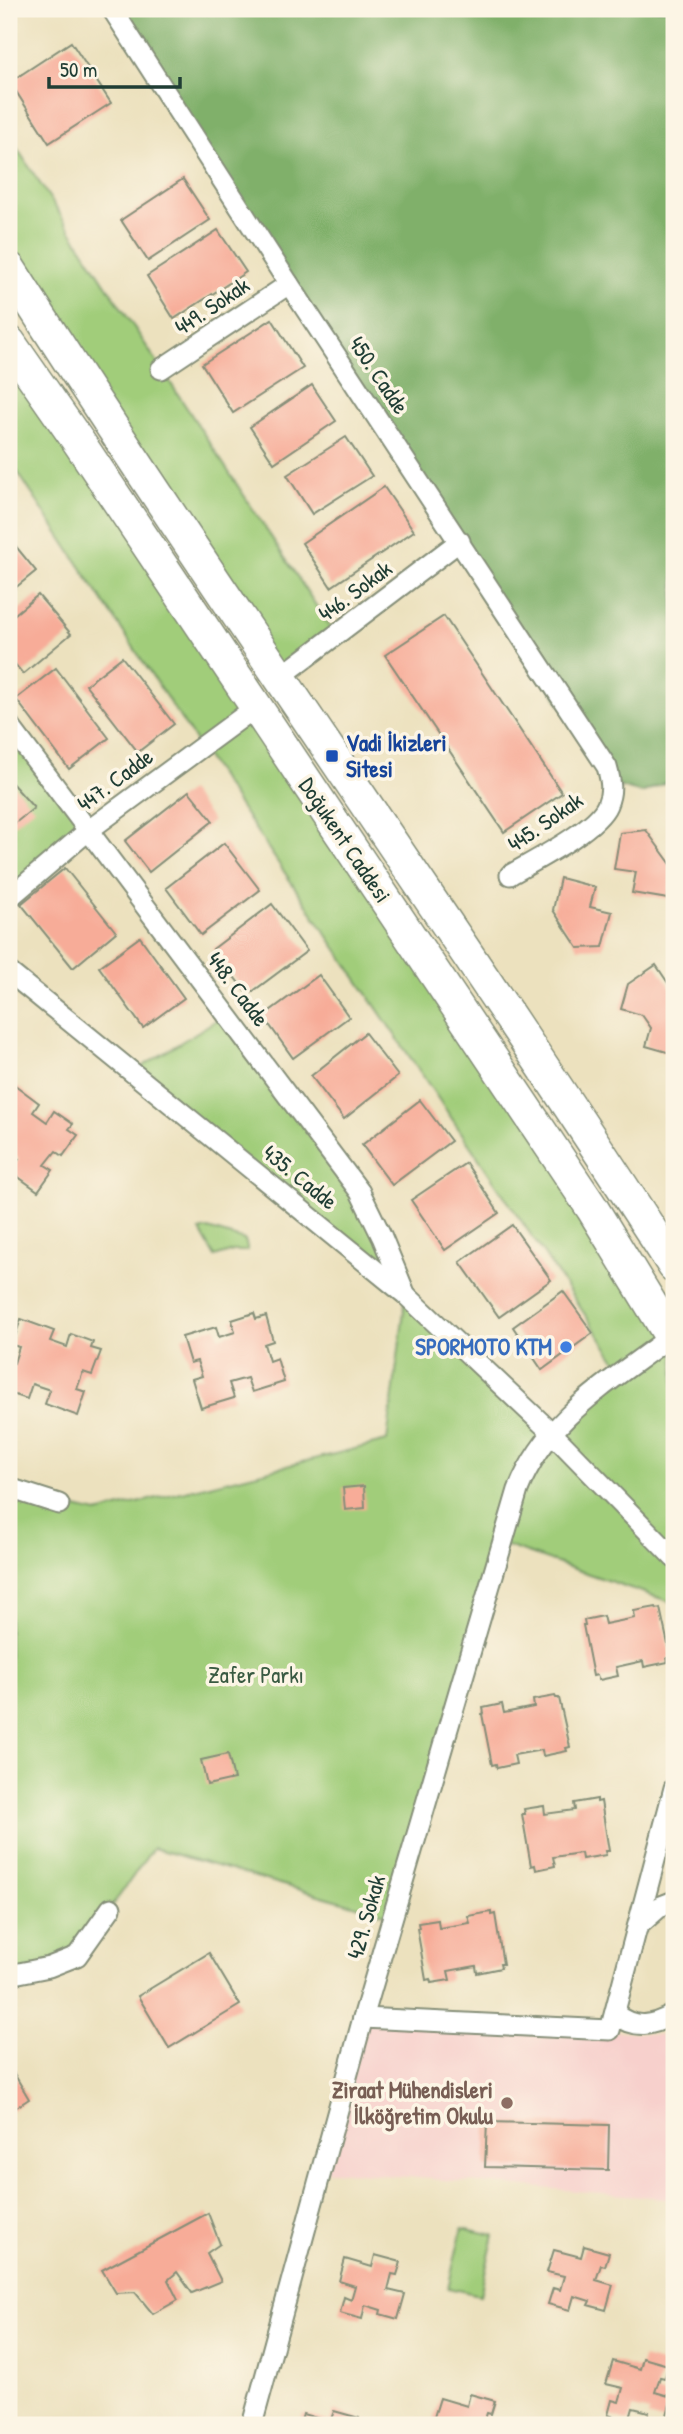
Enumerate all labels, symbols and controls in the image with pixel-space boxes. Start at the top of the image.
scale bar [49,46,180,90]
text: 50 m [60,55,97,84]
street label: 449. Sokak [168,269,256,342]
street label: 450. Cadde [342,330,417,420]
street label: 446. Sokak [312,553,398,628]
place label: Vadi İkizleri Sitesi [346,727,447,784]
street label: 447. Cadde [70,741,159,818]
marker: Vadi İkizleri Sitesi [324,748,340,764]
street label: Doğukent Caddesi [292,771,399,908]
street label: 445. Sokak [501,784,589,859]
street label: 448. Cadde [200,945,277,1032]
street label: 435. Cadde [257,1137,344,1216]
place label: SPORMOTO KTM [415,1331,552,1362]
marker: SPORMOTO KTM [558,1339,574,1355]
park label: Zafer Parkı [208,1659,304,1690]
street label: 429. Sokak [339,1871,392,1962]
place label: Ziraat Mühendisleri İlköğretim Okulu [332,2074,494,2132]
marker: Ziraat Mühendisleri İlköğretim Okulu [499,2095,515,2111]

